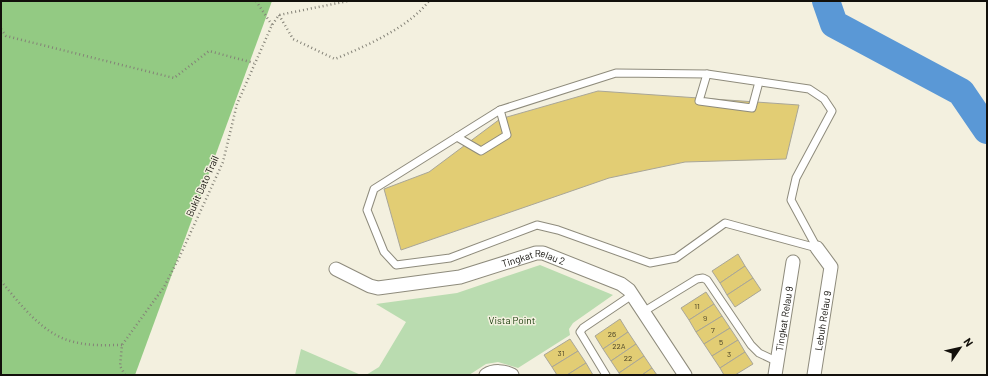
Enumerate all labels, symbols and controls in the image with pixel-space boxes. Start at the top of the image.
street label: Bukit Dato Trail [183,154,221,218]
street label: Tingkat Relau 2 [500,247,567,269]
street label: Tingkat Relau 9 [773,285,795,352]
street label: Lebuh Relau 9 [812,290,833,352]
house number: 11 [694,301,700,311]
house number: 9 [703,313,707,323]
park label: Vista Point [489,314,536,326]
house number: 7 [711,325,715,335]
north arrow [940,328,980,368]
house number: 26 [608,329,616,339]
text: N [961,335,976,349]
house number: 5 [719,337,723,347]
house number: 22A [612,341,626,351]
house number: 31 [558,348,565,358]
house number: 3 [727,349,731,359]
house number: 22 [624,353,632,363]

